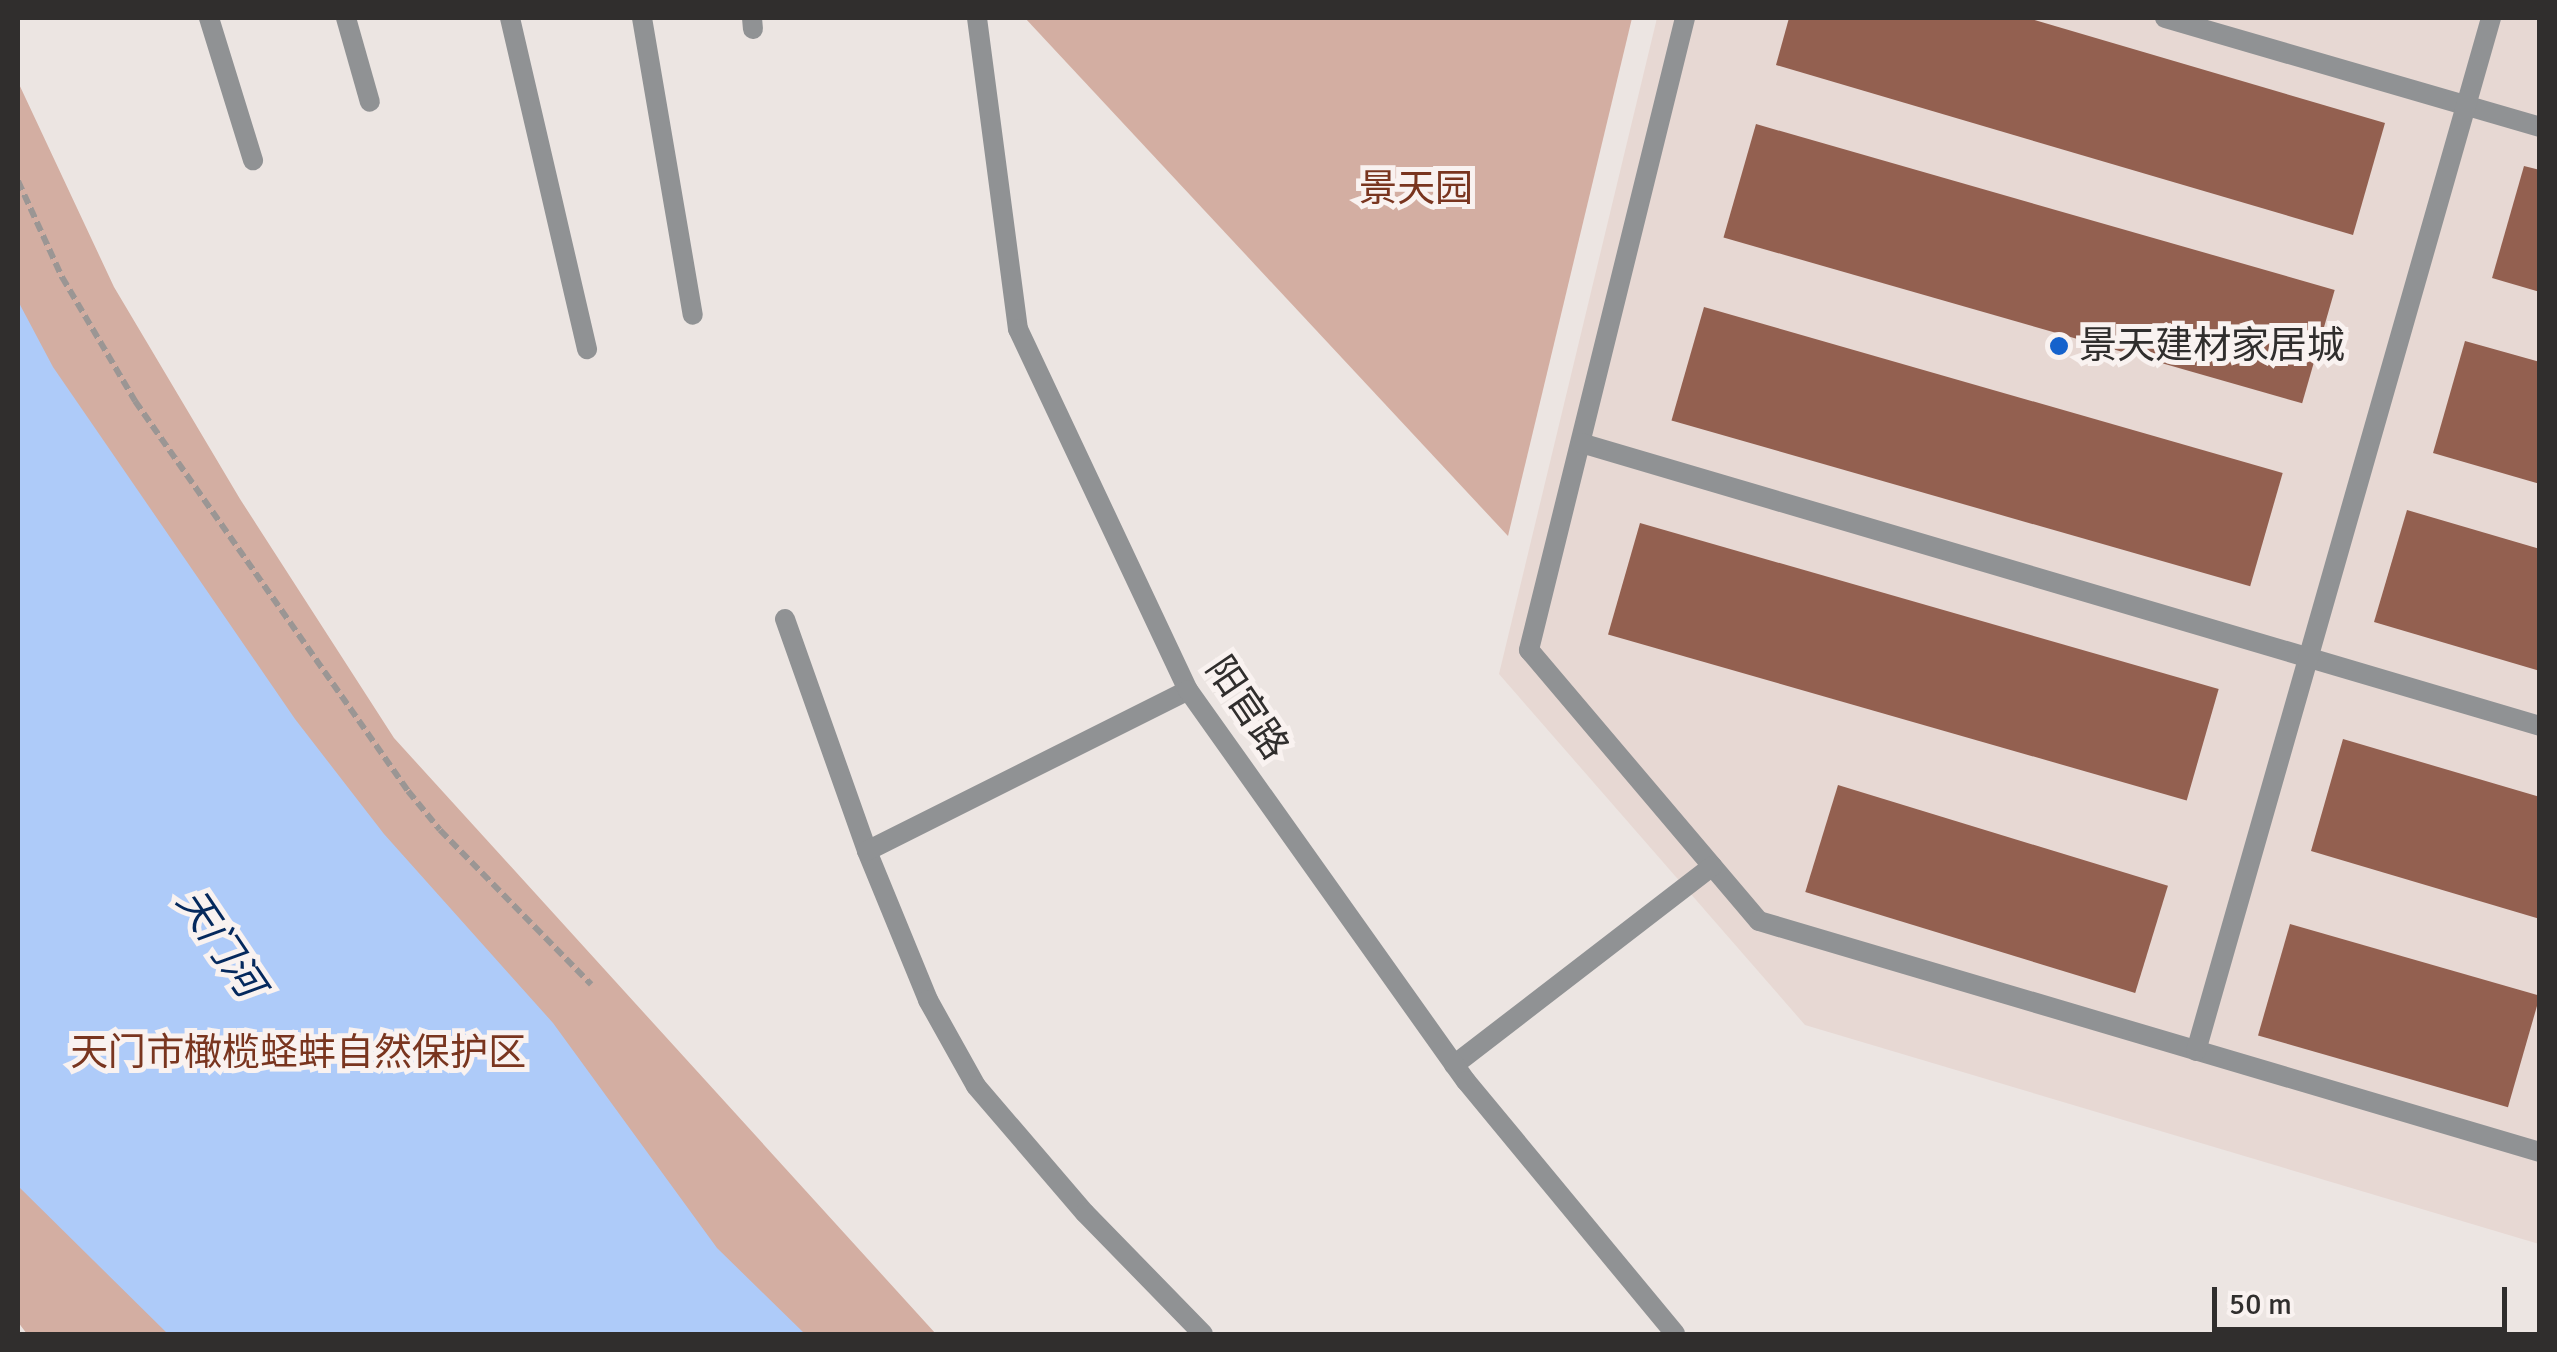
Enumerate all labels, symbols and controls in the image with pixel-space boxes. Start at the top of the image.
park label: 景天园 [1359,166,1473,212]
place label: 景天建材家居城 [2079,323,2345,369]
marker: 景天建材家居城 [2048,335,2070,357]
street label: 阳官路 [1196,648,1298,768]
water label: 天门河 [167,880,273,1006]
park label: 天门市橄榄蛏蚌自然保护区 [70,1030,526,1076]
scale bar [2217,1267,2512,1329]
text: 50 m [2229,1286,2292,1323]

